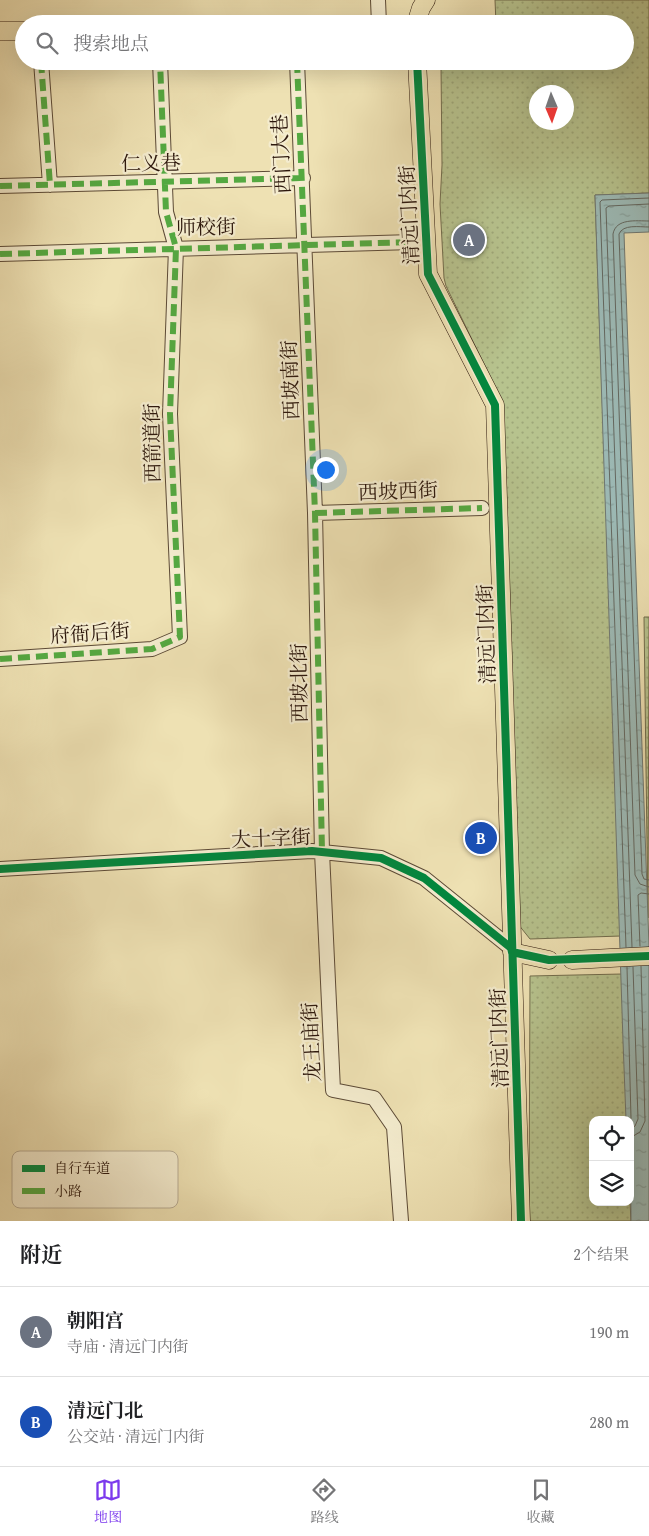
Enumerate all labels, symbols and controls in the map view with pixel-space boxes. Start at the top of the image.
search box [15,15,634,70]
icon: search [33,29,61,57]
text: 搜索地点 [73,29,149,57]
north arrow [529,85,574,130]
street label: 西门大巷 [264,113,297,195]
street label: 仁义巷 [121,147,181,178]
street label: 清远门内街 [391,164,426,266]
street label: 师校街 [176,211,236,242]
pin: A [453,221,485,259]
street label: 西坡南街 [274,340,305,420]
street label: 西箭道街 [136,403,167,483]
your location [313,457,339,483]
street label: 西坡西街 [358,475,438,506]
street label: 清远门内街 [469,584,502,684]
street label: 府衙后街 [49,615,131,650]
street label: 西坡北街 [283,643,314,723]
pin: B [465,819,497,857]
street label: 大十字街 [231,822,311,853]
street label: 清远门内街 [482,988,515,1088]
street label: 龙王庙街 [294,1001,327,1083]
map controls [589,1116,634,1206]
button: locate [589,1116,634,1161]
legend [12,1151,178,1208]
text: 自行车道 [54,1158,110,1178]
button: layers [589,1161,634,1206]
text: 小路 [54,1181,82,1201]
text: 附近 [20,1239,62,1270]
text: 2个结果 [573,1242,629,1266]
text: 朝阳宫 [67,1306,124,1334]
text: A [31,1320,41,1344]
text: 190 m [589,1320,629,1344]
text: 寺庙 · 清远门内街 [67,1334,189,1358]
text: 清远门北 [67,1396,143,1424]
text: B [31,1410,41,1434]
text: 280 m [589,1410,629,1434]
text: 公交站 · 清远门内街 [67,1424,205,1448]
tab: 地图 [94,1476,122,1527]
tab: 路线 [310,1476,338,1527]
tab: 收藏 [527,1476,555,1527]

